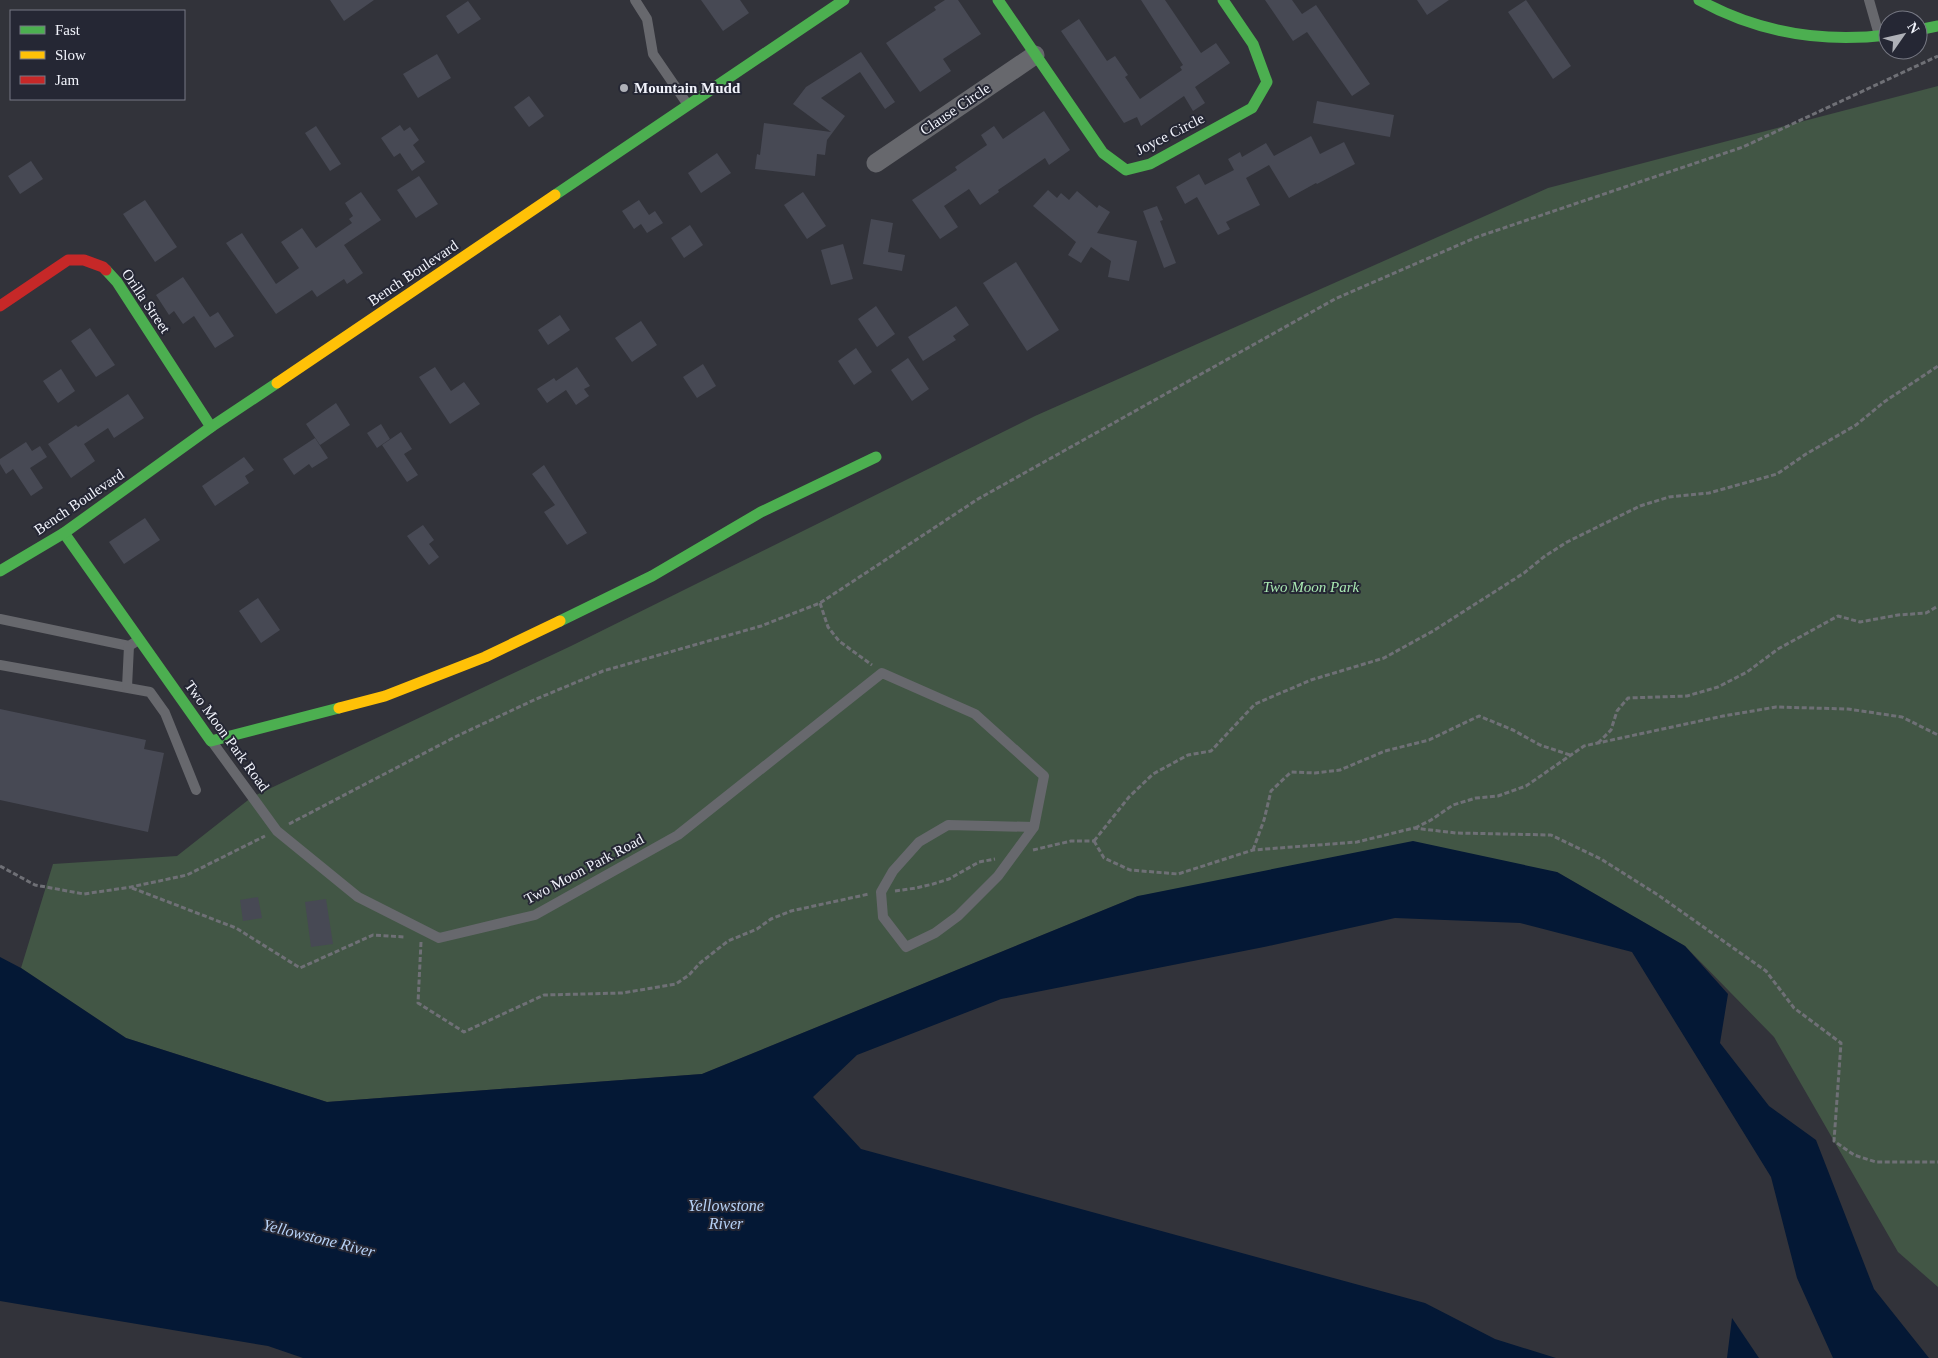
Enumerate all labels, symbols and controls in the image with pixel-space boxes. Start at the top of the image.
legend [10,10,185,100]
north arrow [1878,10,1928,60]
text: N [1904,20,1922,36]
text: Fast [55,22,81,38]
text: Slow [55,47,86,63]
text: Jam [55,72,79,88]
street label: Clause Circle [917,79,993,138]
place label: Mountain Mudd [634,80,741,96]
marker: Mountain Mudd [618,82,630,94]
street label: Joyce Circle [1133,110,1207,158]
street label: Bench Boulevard [365,237,461,309]
street label: Orilla Street [119,266,174,337]
street label: Bench Boulevard [31,466,127,538]
park label: Two Moon Park [1263,579,1360,595]
street label: Two Moon Park Road [182,678,273,795]
street label: Two Moon Park Road [522,831,647,907]
water label: Yellowstone River [688,1197,764,1232]
water label: Yellowstone River [261,1216,377,1260]

